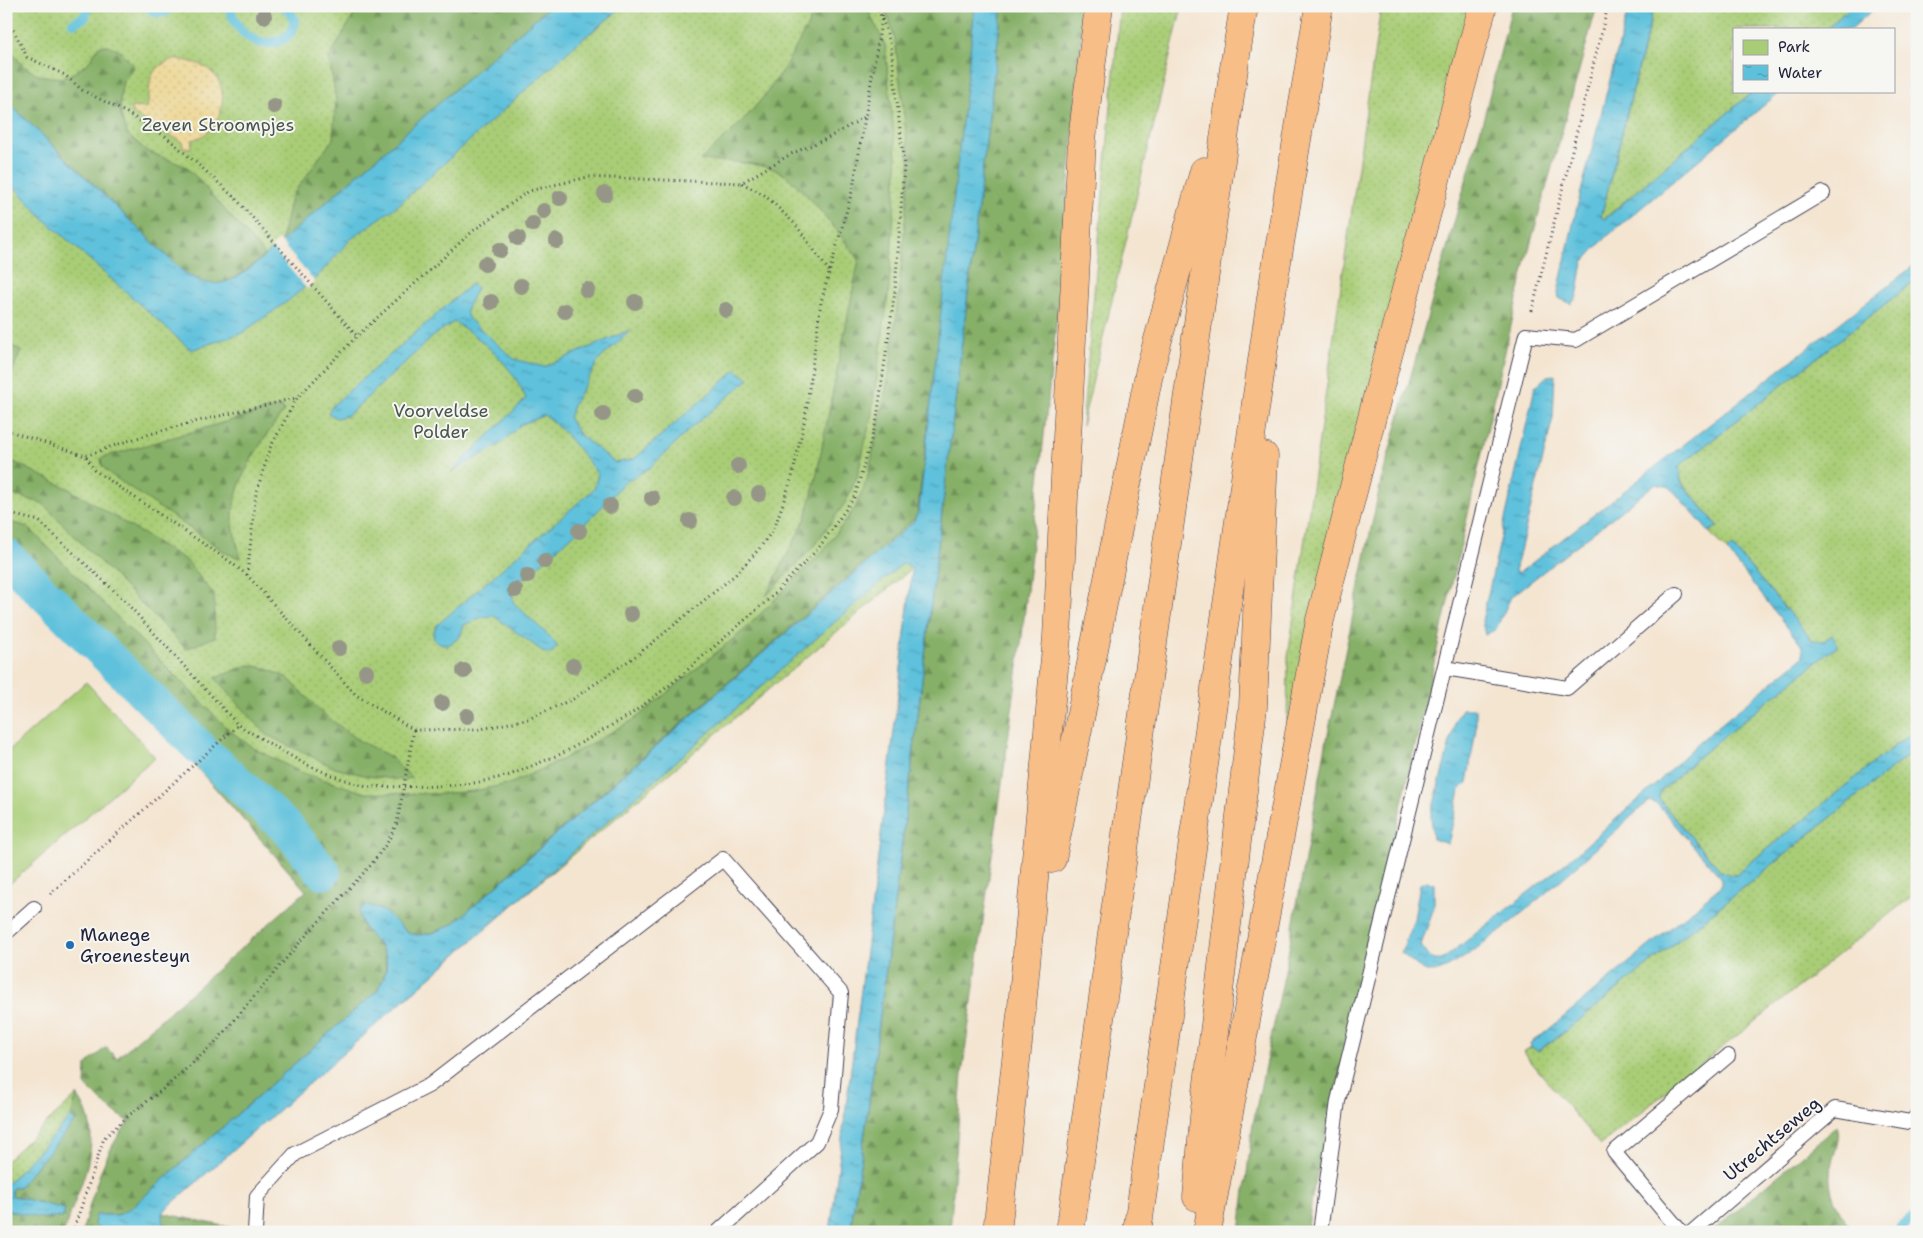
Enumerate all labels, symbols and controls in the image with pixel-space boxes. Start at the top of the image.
legend [1733,28,1896,92]
text: Park [1778,37,1810,57]
text: Water [1778,63,1822,83]
park label: Zeven Stroompjes [142,113,294,137]
park label: Voorveldse Polder [393,399,489,444]
place label: Manege Groenesteyn [80,923,190,968]
marker: Manege Groenesteyn [64,939,76,951]
street label: Utrechtseweg [1718,1091,1826,1187]

